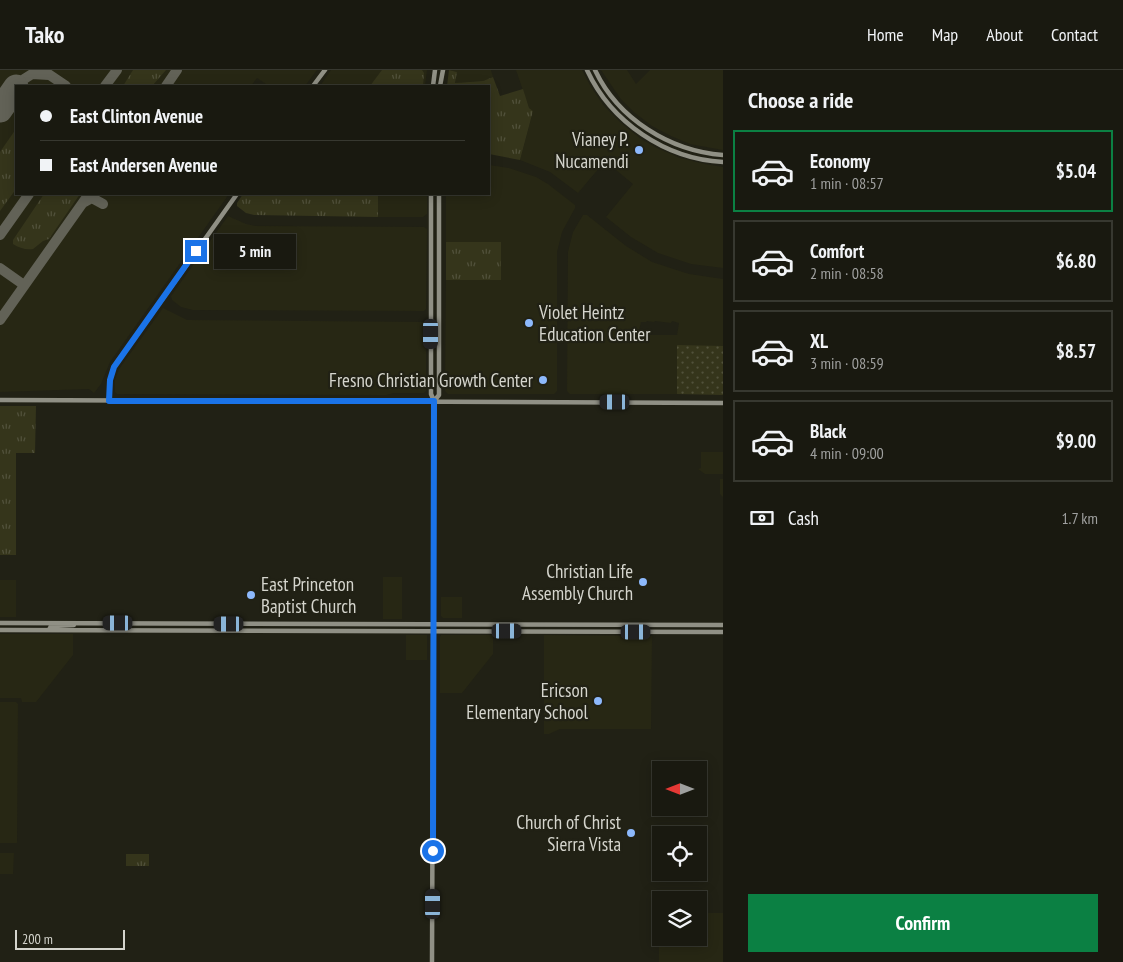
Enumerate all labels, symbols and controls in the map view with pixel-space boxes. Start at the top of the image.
text: Tako [25,19,65,50]
text: Home [867,23,904,46]
text: Map [932,23,958,46]
text: About [986,23,1023,46]
text: Contact [1051,23,1098,46]
text: Choose a ride [748,86,853,114]
text: East Clinton Avenue [70,104,203,128]
place label: Vianey P. Nucamendi [555,127,629,173]
marker: Vianey P. Nucamendi [633,144,645,156]
icon: car [750,149,795,194]
text: Economy [810,149,870,173]
text: East Andersen Avenue [70,153,218,177]
text: $5.04 [1056,159,1096,183]
text: 1 min · 08:57 [810,173,884,193]
callout: 5 min [214,234,296,268]
icon: car [750,239,795,284]
text: Comfort [810,239,864,263]
route end [185,240,207,262]
text: 5 min [239,241,271,261]
text: $6.80 [1056,249,1096,273]
text: 2 min · 08:58 [810,263,884,283]
place label: Violet Heintz Education Center [538,300,651,346]
marker: Violet Heintz Education Center [523,317,535,329]
car [423,319,438,349]
icon: car [750,329,795,374]
text: XL [810,329,828,353]
text: $8.57 [1056,339,1096,363]
text: 3 min · 08:59 [810,353,884,373]
place label: Fresno Christian Growth Center [329,368,534,392]
marker: Fresno Christian Growth Center [537,374,549,386]
car [600,395,630,410]
icon: car [750,419,795,464]
text: Black [810,419,846,443]
text: $9.00 [1056,429,1096,453]
text: 4 min · 09:00 [810,443,884,463]
icon: cash [748,504,776,532]
text: Cash [788,506,819,530]
text: 1.7 km [1061,508,1098,528]
place label: Christian Life Assembly Church [522,559,633,605]
place label: East Princeton Baptist Church [261,572,356,618]
marker: Christian Life Assembly Church [637,576,649,588]
marker: East Princeton Baptist Church [245,589,257,601]
car [103,616,133,631]
car [214,617,244,632]
car [492,624,522,639]
car [621,625,651,640]
place label: Ericson Elementary School [466,678,589,724]
marker: Ericson Elementary School [592,695,604,707]
north arrow [652,761,708,816]
map controls [652,761,707,946]
place label: Church of Christ Sierra Vista [516,810,622,856]
button: locate [652,826,707,881]
marker: Church of Christ Sierra Vista [625,827,637,839]
route start [422,840,444,862]
car [425,889,440,919]
button: layers [652,891,707,946]
button: Confirm [748,894,1098,952]
scale bar [15,927,125,950]
text: 200 m [22,930,53,948]

